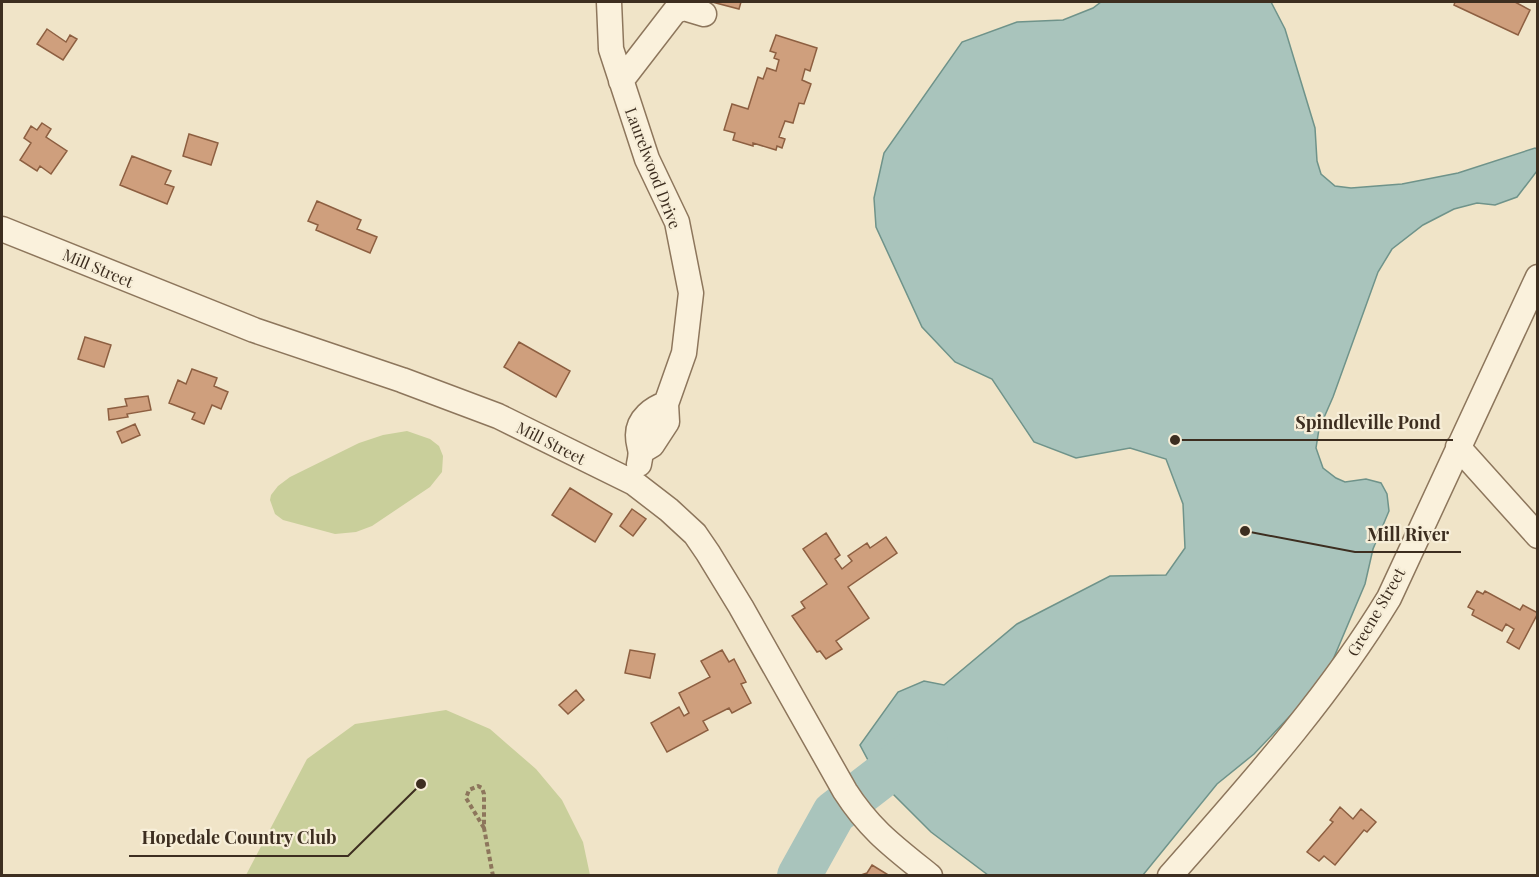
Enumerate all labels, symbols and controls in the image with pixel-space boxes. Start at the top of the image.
street label: Laurelwood Drive [621,104,686,231]
street label: Mill Street [60,243,137,292]
callout: Spindleville Pond [1283,404,1453,440]
text: Spindleville Pond [1295,410,1441,434]
street label: Mill Street [513,416,590,469]
callout: Mill River [1355,516,1461,552]
text: Mill River [1367,522,1450,546]
street label: Greene Street [1342,563,1410,660]
callout: Hopedale Country Club [129,820,348,856]
text: Hopedale Country Club [141,825,337,849]

